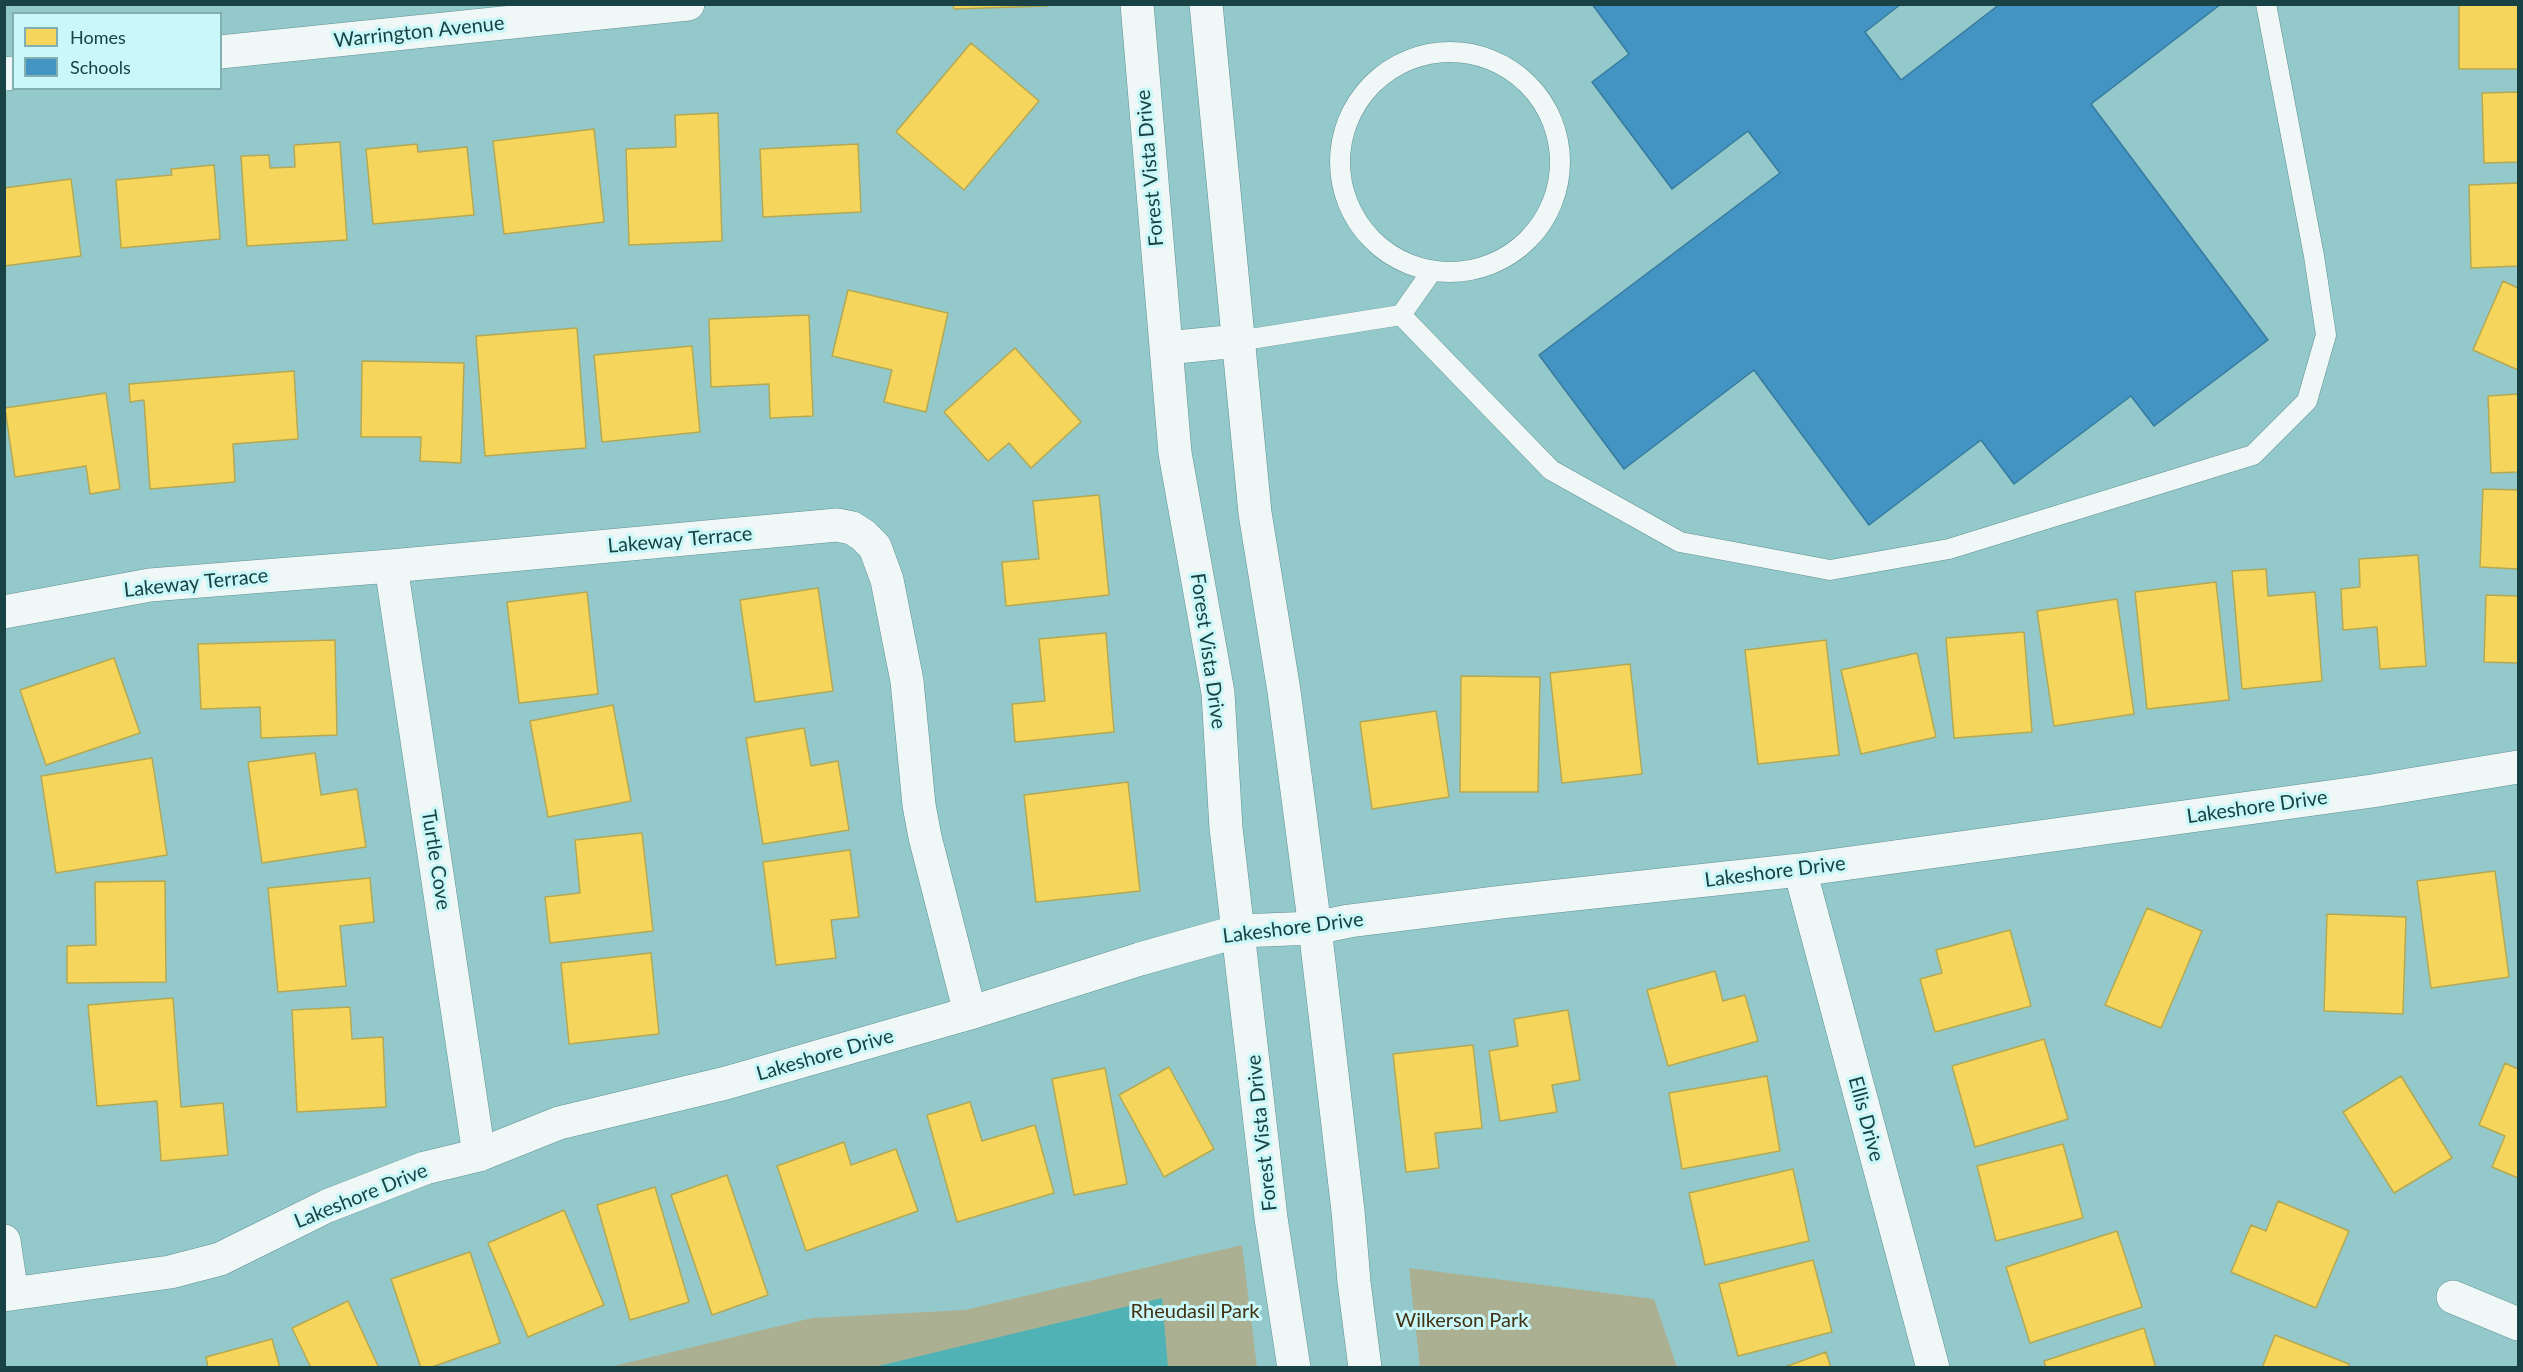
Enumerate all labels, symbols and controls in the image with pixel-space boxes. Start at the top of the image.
street label: Warrington Avenue [333,11,505,53]
legend [12,12,222,90]
text: Homes [70,26,126,48]
text: Schools [70,56,131,78]
street label: Forest Vista Drive [1131,89,1169,247]
street label: Lakeway Terrace [607,522,753,558]
street label: Lakeway Terrace [123,563,269,603]
street label: Forest Vista Drive [1185,572,1231,730]
street label: Lakeshore Drive [2185,785,2329,829]
street label: Turtle Cove [416,808,456,912]
street label: Lakeshore Drive [1703,851,1847,893]
street label: Lakeshore Drive [1221,907,1365,949]
street label: Lakeshore Drive [754,1024,896,1086]
street label: Forest Vista Drive [1242,1054,1282,1212]
street label: Ellis Drive [1843,1074,1889,1164]
street label: Lakeshore Drive [291,1158,431,1234]
park label: Rheudasil Park [1131,1300,1259,1324]
park label: Wilkerson Park [1396,1309,1528,1333]

